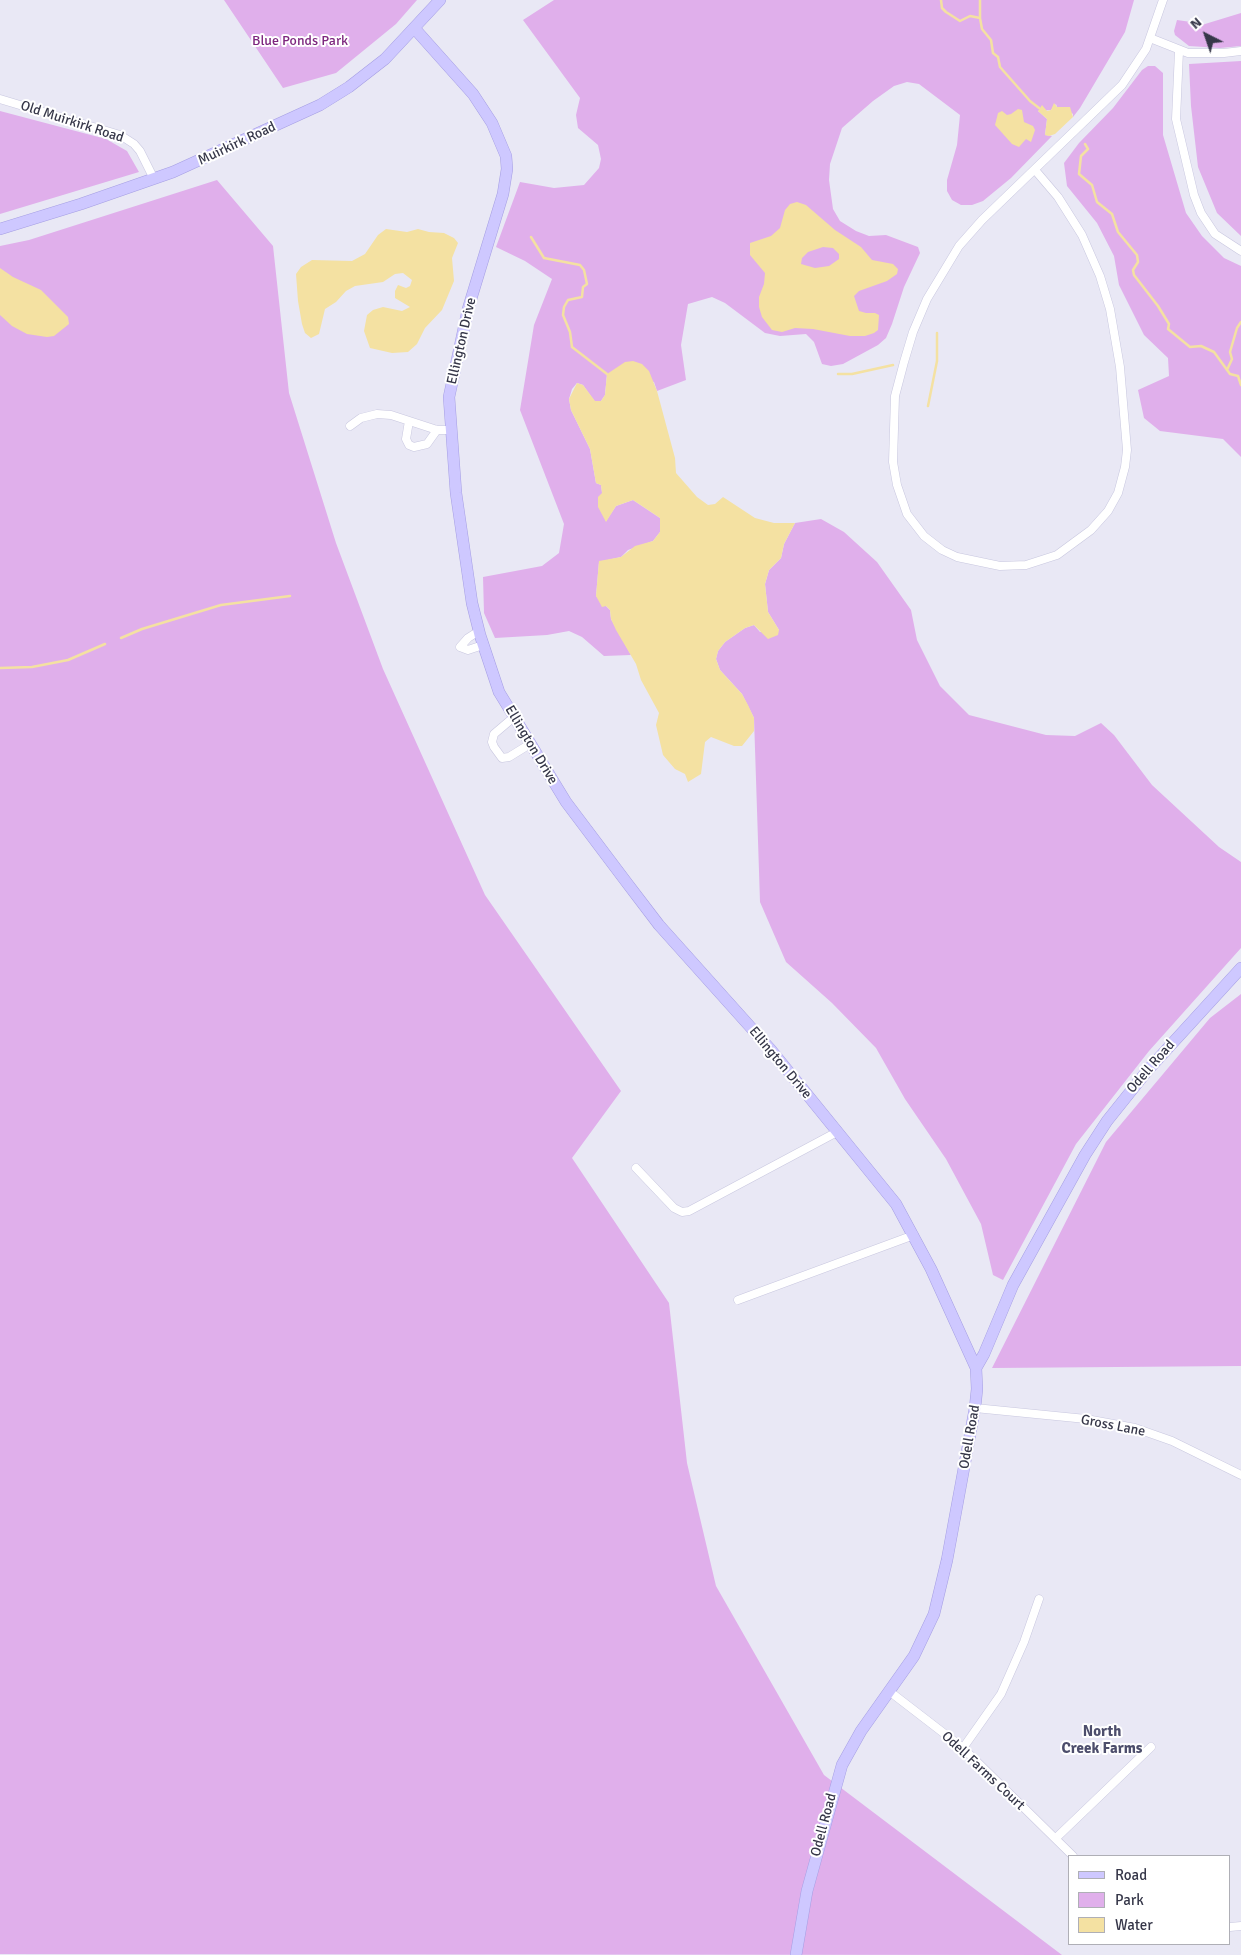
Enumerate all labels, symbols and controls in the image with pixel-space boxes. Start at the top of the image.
north arrow [1181,10,1231,60]
text: N [1187,14,1205,33]
park label: Blue Ponds Park [252,33,348,49]
street label: Old Muirkirk Road [18,97,126,147]
street label: Muirkirk Road [195,119,279,169]
street label: Ellington Drive [444,296,480,386]
street label: Ellington Drive [501,703,561,787]
street label: Ellington Drive [745,1024,815,1102]
street label: Odell Road [1123,1037,1179,1097]
street label: Odell Road [956,1404,984,1470]
street label: Gross Lane [1079,1412,1147,1440]
district label: North Creek Farms [1062,1723,1142,1758]
street label: Odell Farms Court [938,1728,1028,1814]
street label: Odell Road [808,1792,840,1858]
legend [1068,1855,1231,1945]
text: Road [1115,1866,1147,1884]
text: Park [1115,1891,1144,1909]
text: Water [1115,1916,1153,1934]

